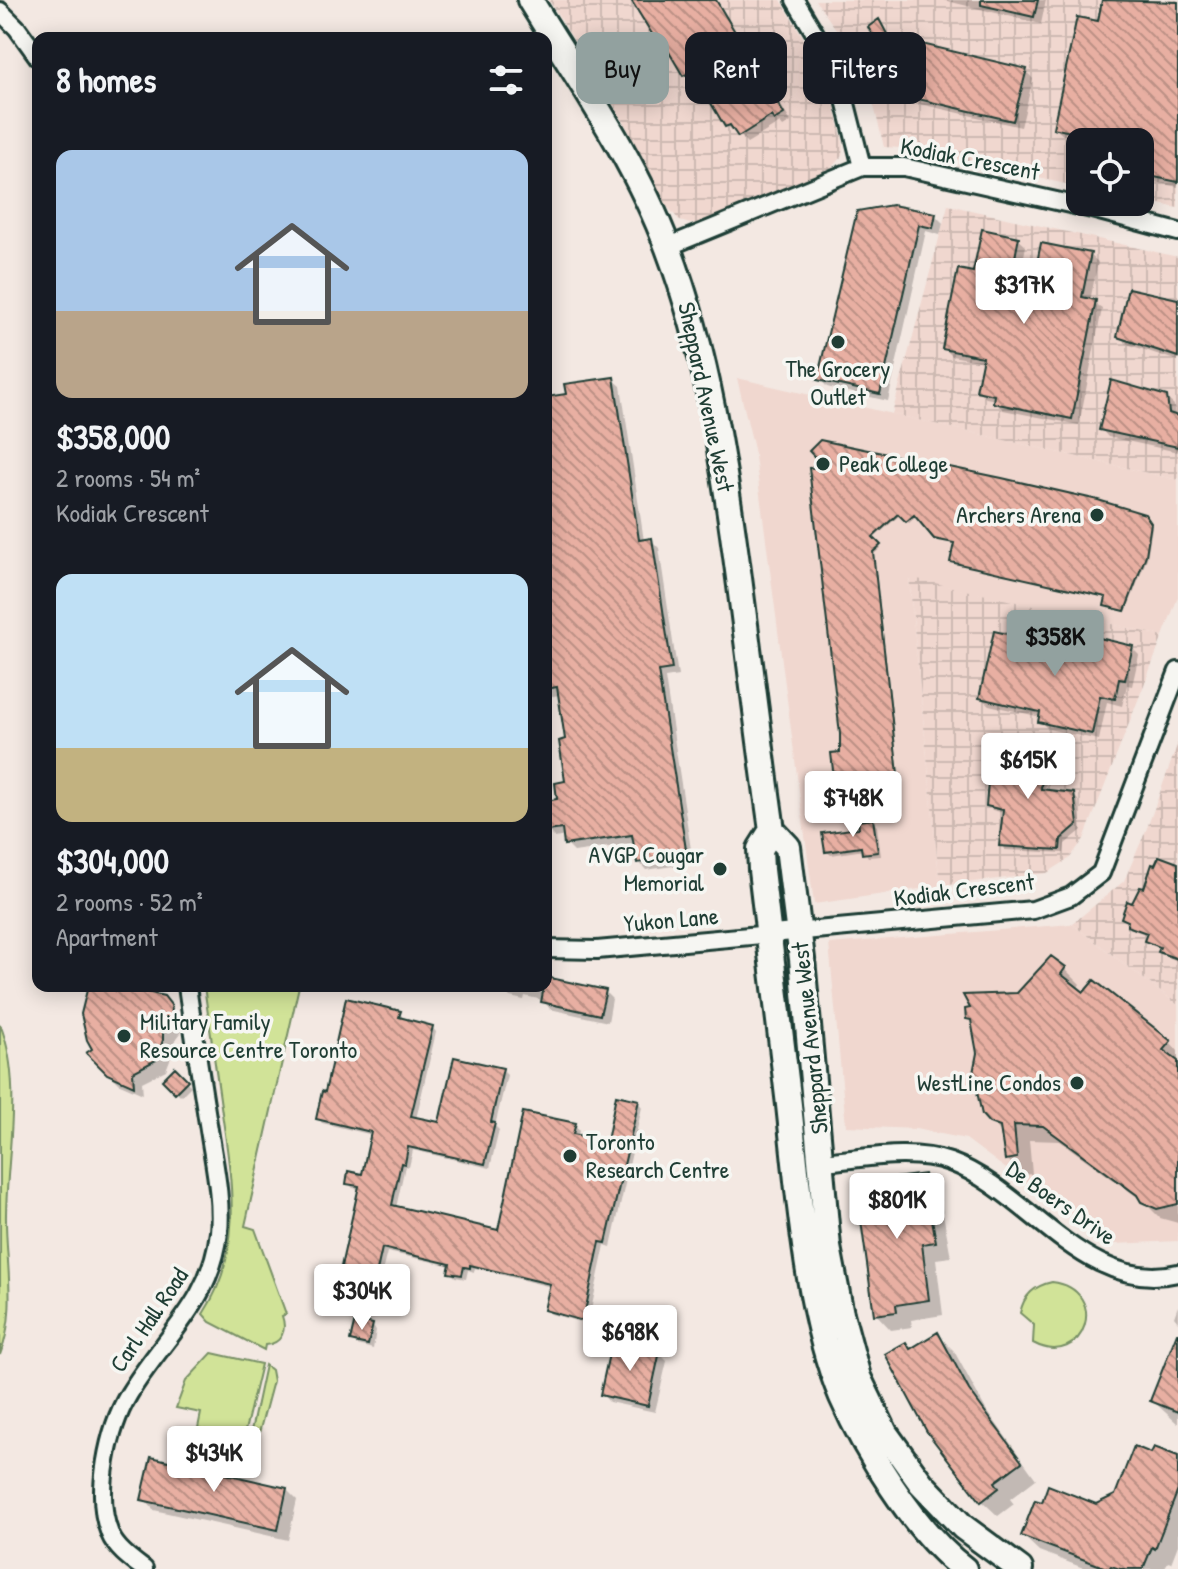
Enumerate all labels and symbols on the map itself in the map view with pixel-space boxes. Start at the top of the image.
street label: Kodiak Crescent [898,129,1043,187]
pin: $317K [968,258,1080,326]
street label: Sheppard Avenue West [671,299,743,495]
marker: The Grocery Outlet [829,333,847,351]
place label: The Grocery Outlet [785,352,891,412]
place label: Peak College [839,447,948,479]
marker: Peak College [814,455,832,473]
place label: Archers Arena [956,498,1081,530]
marker: Archers Arena [1088,506,1106,524]
pin: $358K [999,610,1111,678]
pin: $615K [972,733,1084,801]
pin: $748K [797,771,909,839]
place label: AVGP Cougar Memorial [588,838,705,898]
marker: AVGP Cougar Memorial [711,860,729,878]
street label: Kodiak Crescent [892,864,1037,913]
street label: Yukon Lane [622,899,720,939]
street label: Sheppard Avenue West [783,940,835,1136]
place label: Military Family Resource Centre Toronto [140,1005,358,1065]
marker: Military Family Resource Centre Toronto [115,1027,133,1045]
place label: WestLine Condos [917,1066,1061,1098]
marker: WestLine Condos [1068,1074,1086,1092]
place label: Toronto Research Centre [586,1125,730,1185]
marker: Toronto Research Centre [561,1147,579,1165]
street label: De Boers Drive [1000,1153,1123,1252]
pin: $801K [841,1173,953,1241]
street label: Carl Hall Road [101,1261,195,1378]
pin: $304K [306,1264,418,1332]
pin: $698K [574,1305,686,1373]
pin: $434K [158,1426,270,1494]

